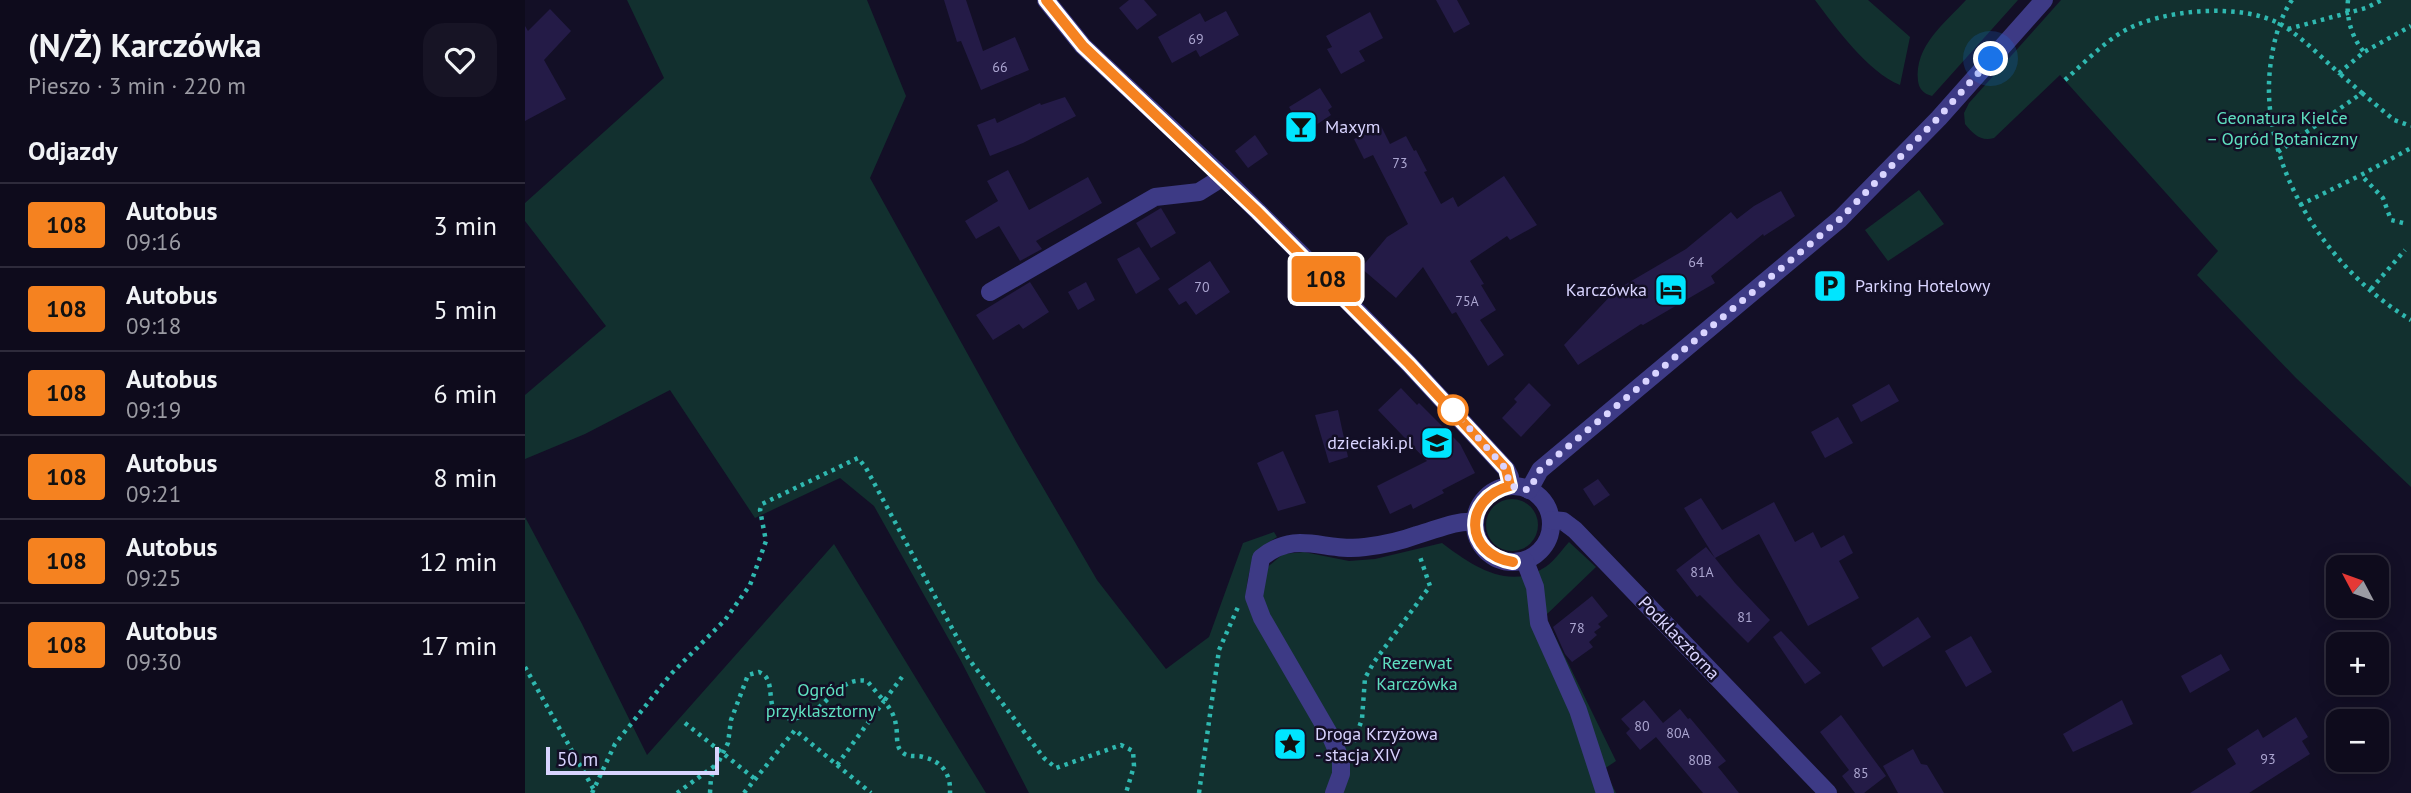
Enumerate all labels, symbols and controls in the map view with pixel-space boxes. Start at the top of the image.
text: (N/Ż) Karczówka [28,23,261,66]
button: heart [423,23,497,97]
house number: 69 [1188,30,1204,48]
your location [1973,41,2008,76]
house number: 66 [992,58,1008,76]
text: Pieszo · 3 min · 220 m [28,71,246,100]
park label: Geonatura Kielce – Ogród Botaniczny [2206,106,2358,150]
bar icon: Maxym [1282,108,1320,146]
place label: Maxym [1325,115,1380,138]
text: Odjazdy [28,134,118,167]
house number: 73 [1392,154,1408,172]
text: Autobus [126,194,218,227]
text: 108 [46,209,87,240]
text: 3 min [434,209,497,242]
text: 09:16 [126,227,181,256]
house number: 64 [1688,253,1704,271]
line badge: 108 [1286,256,1366,302]
text: 108 [1306,263,1346,294]
parking icon: Parking Hotelowy [1811,267,1849,305]
hotel icon: Karczówka [1652,271,1690,309]
place label: Parking Hotelowy [1855,274,1991,297]
text: Autobus [126,278,218,311]
house number: 70 [1194,278,1210,296]
place label: Karczówka [1566,278,1647,301]
house number: 75A [1455,292,1480,310]
text: 108 [46,293,87,324]
text: 5 min [434,293,497,326]
text: 09:18 [126,311,181,340]
text: Autobus [126,362,218,395]
text: 108 [46,377,87,408]
text: 6 min [434,377,497,410]
text: 09:19 [126,395,181,424]
unlabelled marker [1438,395,1468,425]
school or university icon: dzieciaki.pl [1418,424,1456,462]
place label: dzieciaki.pl [1327,431,1414,454]
text: Autobus [126,446,218,479]
text: 108 [46,461,87,492]
text: 8 min [434,461,497,494]
text: 09:21 [126,479,181,508]
text: Autobus [126,530,218,563]
text: 108 [46,545,87,576]
text: 12 min [419,545,497,578]
north arrow [2326,555,2389,618]
map controls [2326,555,2389,772]
text: 09:25 [126,563,181,592]
house number: 81A [1690,563,1715,581]
street label: Podklasztorna [1634,591,1725,684]
house number: 81 [1737,608,1753,626]
text: Autobus [126,614,218,647]
house number: 78 [1569,619,1585,637]
text: 108 [46,629,87,660]
text: 17 min [421,629,497,662]
button: + [2326,632,2389,695]
text: 09:30 [126,647,181,676]
park label: Rezerwat Karczówka [1376,651,1458,695]
park label: Ogród przyklasztorny [766,678,877,722]
button: − [2326,709,2389,772]
house number: 80 [1634,717,1650,735]
place label: Droga Krzyżowa - stacja XIV [1315,722,1438,766]
house number: 80A [1666,724,1691,742]
place icon: Droga Krzyżowa - stacja XIV [1271,725,1309,763]
scale bar [546,744,719,776]
text: 50 m [557,747,598,771]
house number: 93 [2260,750,2276,768]
house number: 80B [1688,751,1712,769]
house number: 85 [1853,764,1869,782]

